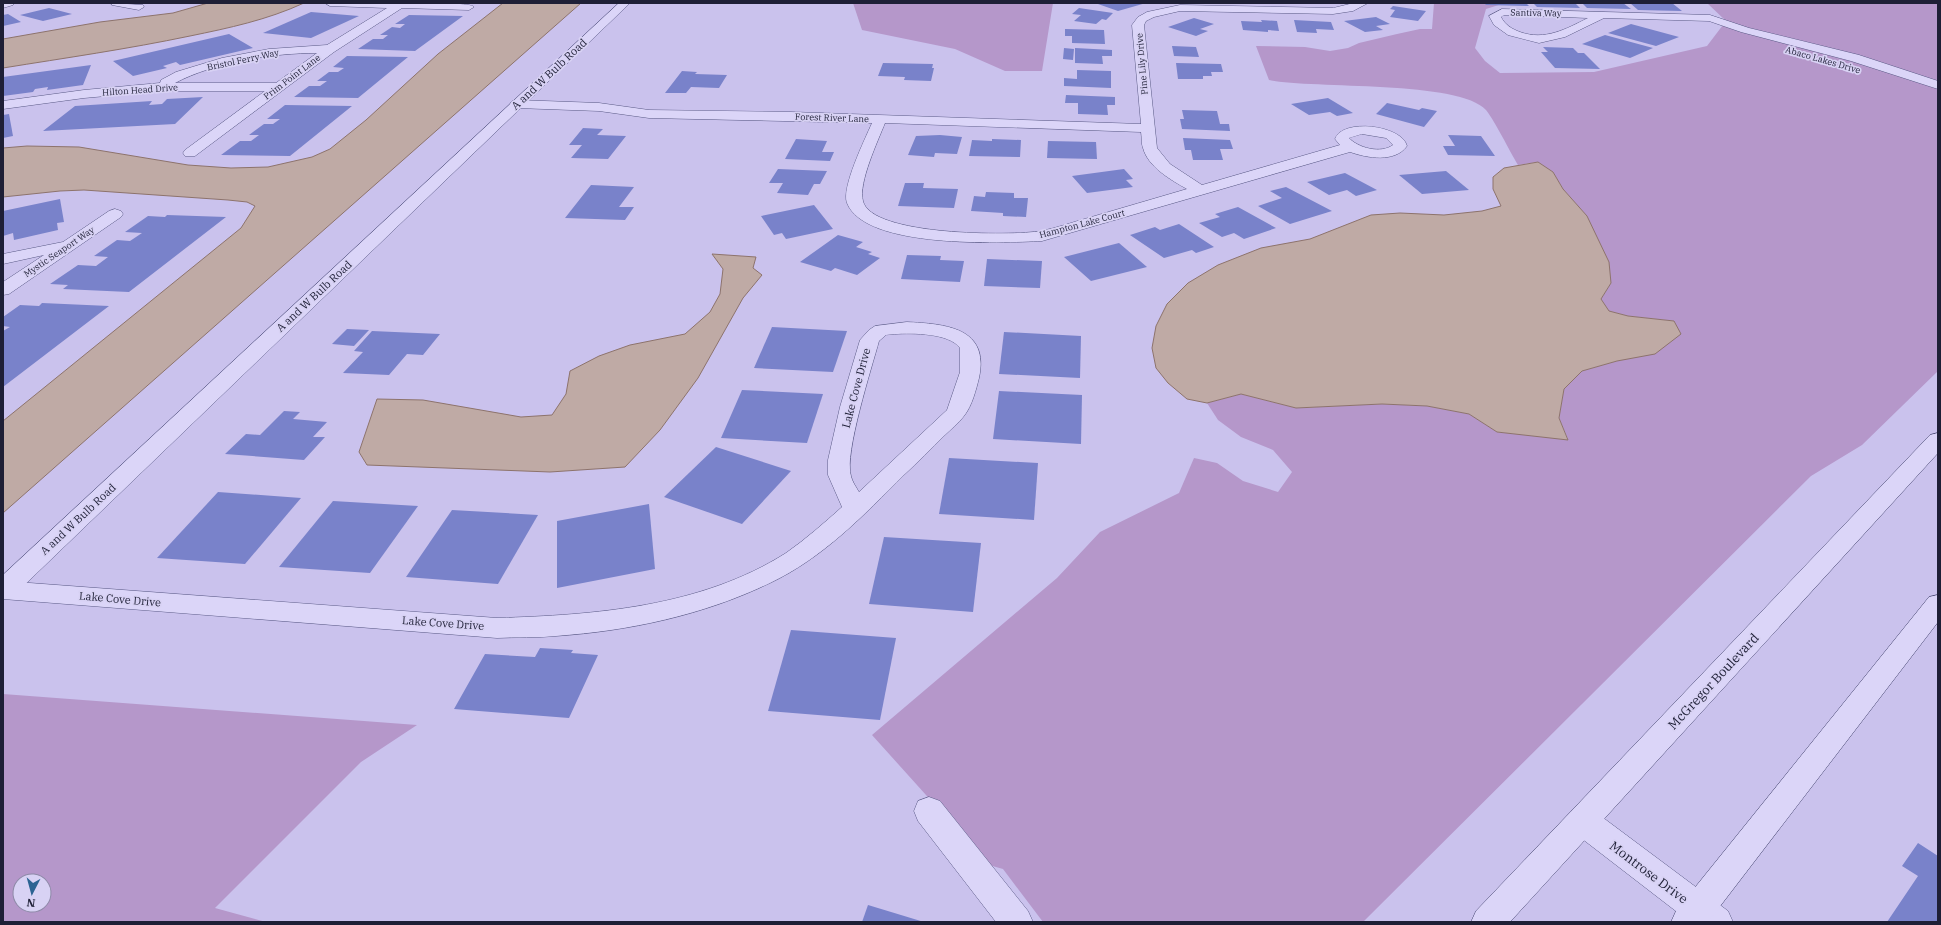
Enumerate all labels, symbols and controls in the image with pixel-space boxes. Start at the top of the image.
street label: Santiva Way [1510,7,1562,18]
street label: Pine Lily Drive [1133,33,1150,95]
street label: A and W Bulb Road [508,35,590,113]
street label: Abaco Lakes Drive [1784,44,1862,76]
street label: Bristol Ferry Way [206,46,280,73]
street label: Prim Point Lane [261,52,322,102]
street label: Hilton Head Drive [102,81,178,98]
street label: Forest River Lane [795,111,869,124]
street label: Hampton Lake Court [1038,207,1126,240]
street label: Mystic Seaport Way [21,224,96,279]
street label: A and W Bulb Road [273,257,355,335]
street label: Lake Cove Drive [839,346,873,430]
street label: A and W Bulb Road [37,480,119,558]
street label: Lake Cove Drive [78,588,162,610]
street label: Lake Cove Drive [401,613,485,633]
street label: McGregor Boulevard [1664,630,1763,733]
street label: Montrose Drive [1606,837,1691,907]
north arrow [12,873,52,913]
text: N [26,895,36,910]

